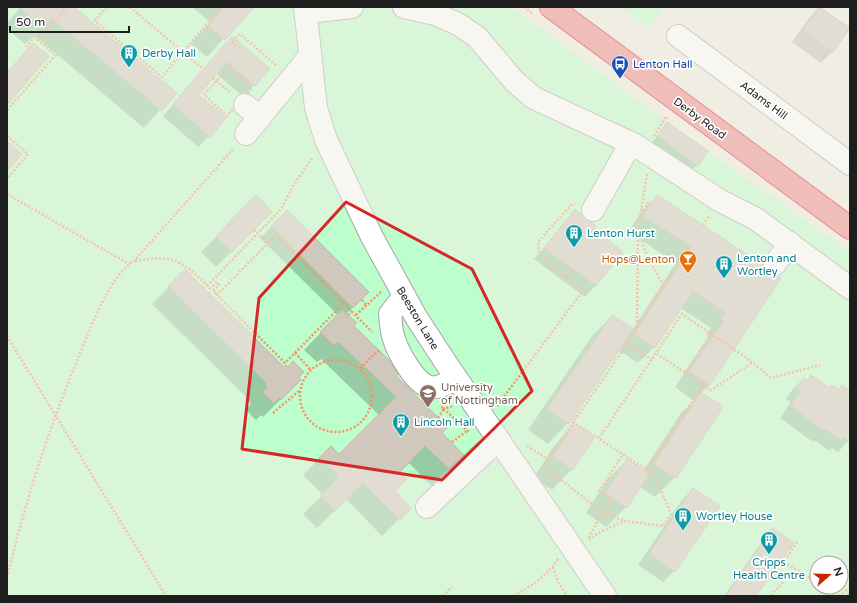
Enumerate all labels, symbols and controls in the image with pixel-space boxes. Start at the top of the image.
scale bar [10,8,129,34]
text: 50 m [16,15,45,29]
building icon: Derby Hall [119,43,139,68]
place label: Derby Hall [142,47,196,60]
bus stop icon: Lenton Hall [610,54,630,79]
place label: Lenton Hall [633,58,692,71]
street label: Adams Hill [737,78,790,122]
street label: Derby Road [671,95,729,142]
building icon: Lenton Hurst [564,223,584,248]
place label: Lenton Hurst [587,227,655,240]
bar icon: Hops@Lenton [678,249,698,274]
place label: Lenton and Wortley [737,252,796,278]
place label: Hops@Lenton [601,253,675,266]
building icon: Lenton and Wortley [714,254,734,279]
street label: Beeston Lane [394,284,441,352]
place label: University of Nottingham [441,381,518,407]
school or university icon: University of Nottingham [418,383,438,408]
building icon: Lincoln Hall [391,412,411,437]
place label: Lincoln Hall [414,416,475,429]
building icon: Wortley House [673,506,693,531]
place label: Wortley House [696,510,772,523]
building icon: Cripps Health Centre [759,530,779,555]
north arrow [809,555,849,595]
place label: Cripps Health Centre [733,556,805,582]
text: N [830,565,846,578]

